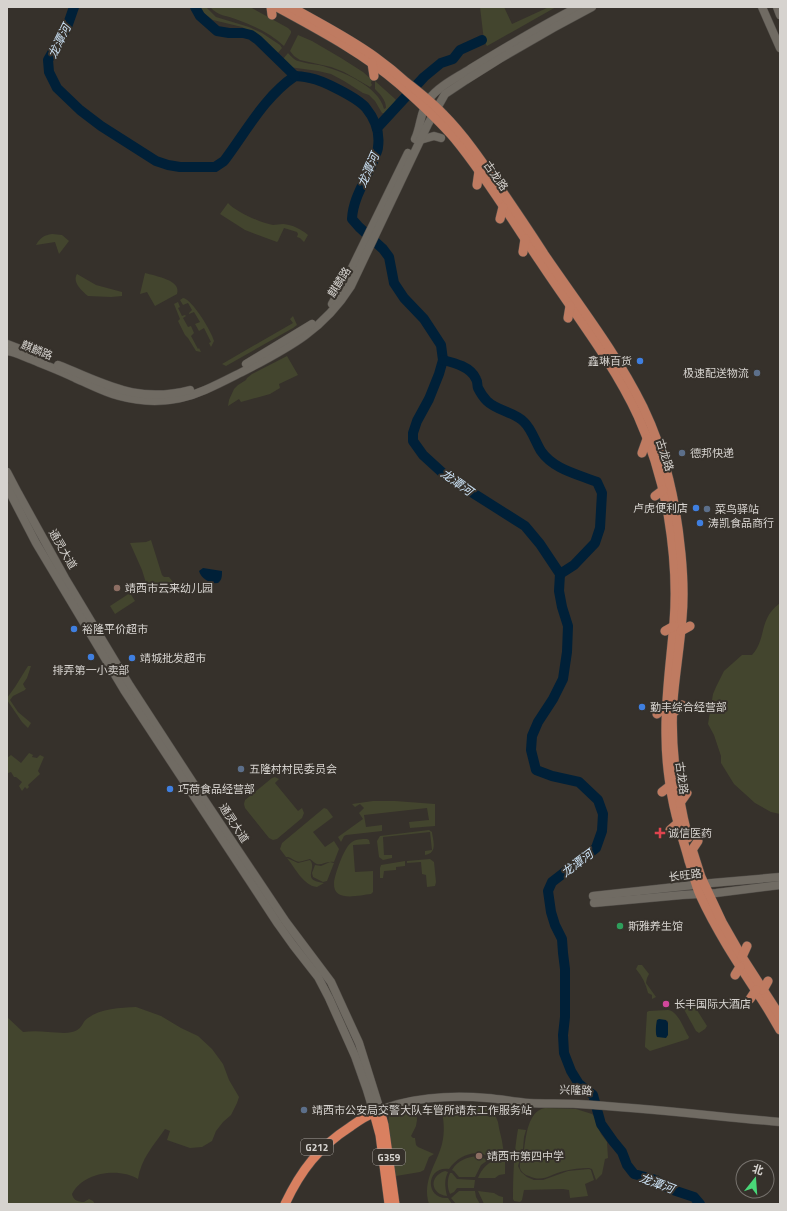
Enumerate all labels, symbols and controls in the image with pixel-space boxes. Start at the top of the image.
water label: 龙潭河 [43,19,76,61]
water label: 龙潭河 [352,148,385,190]
street label: 古龙路 [480,158,512,194]
street label: 麒麟路 [323,264,355,300]
street label: 麒麟路 [19,336,55,364]
place label: 鑫琳百货 [588,353,632,369]
marker: 鑫琳百货 [635,356,645,366]
place label: 极速配送物流 [683,365,749,381]
marker: 极速配送物流 [752,368,762,378]
street label: 古龙路 [652,437,678,473]
place label: 德邦快递 [690,445,734,461]
marker: 德邦快递 [677,448,687,458]
water label: 龙潭河 [437,464,479,501]
place label: 卢虎便利店 [633,500,688,516]
place label: 菜鸟驿站 [715,501,759,517]
marker: 卢虎便利店 [691,503,701,513]
marker: 菜鸟驿站 [702,504,712,514]
place label: 涛凯食品商行 [708,515,774,531]
marker: 涛凯食品商行 [695,518,705,528]
street label: 通灵大道 [45,526,81,572]
place label: 靖西市云来幼儿园 [125,580,213,596]
marker: 靖西市云来幼儿园 [112,583,122,593]
place label: 裕隆平价超市 [82,621,148,637]
marker: 裕隆平价超市 [69,624,79,634]
place label: 靖城批发超市 [140,650,206,666]
marker: 排弄第一小卖部 [86,652,96,662]
marker: 靖城批发超市 [127,653,137,663]
place label: 排弄第一小卖部 [53,662,130,678]
place label: 勤丰综合经营部 [650,699,727,715]
marker: 勤丰综合经营部 [637,702,647,712]
place label: 五隆村村民委员会 [249,761,337,777]
street label: 古龙路 [672,761,692,795]
marker: 五隆村村民委员会 [236,764,246,774]
place label: 巧荷食品经营部 [178,781,255,797]
marker: 巧荷食品经营部 [165,784,175,794]
street label: 通灵大道 [215,800,253,846]
place label: 诚信医药 [668,825,712,841]
marker: 诚信医药 [655,828,665,838]
water label: 龙潭河 [557,843,599,881]
street label: 长旺路 [668,865,702,885]
place label: 斯雅养生馆 [628,918,683,934]
marker: 斯雅养生馆 [615,921,625,931]
place label: 长丰国际大酒店 [674,996,751,1012]
marker: 长丰国际大酒店 [661,999,671,1009]
street label: 兴隆路 [559,1081,593,1099]
place label: 靖西市公安局交警大队车管所靖东工作服务站 [312,1102,532,1118]
marker: 靖西市公安局交警大队车管所靖东工作服务站 [299,1105,309,1115]
road number: G212 [301,1139,333,1155]
place label: 靖西市第四中学 [487,1148,564,1164]
road number: G359 [373,1149,405,1165]
marker: 靖西市第四中学 [474,1151,484,1161]
north arrow [735,1159,775,1199]
text: 北 [750,1160,766,1179]
water label: 龙潭河 [637,1168,679,1199]

